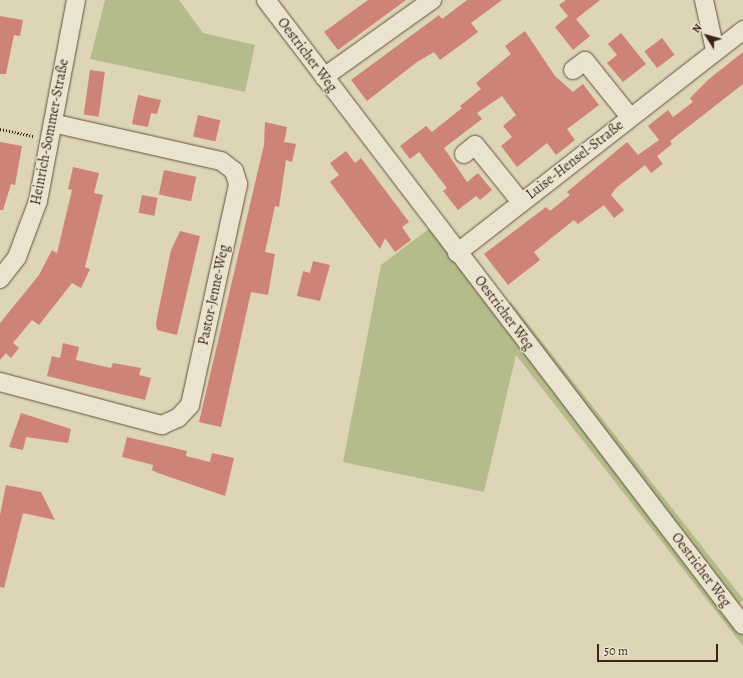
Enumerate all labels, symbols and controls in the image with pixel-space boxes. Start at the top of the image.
street label: Oestricher Weg [274,15,340,95]
north arrow [687,16,727,56]
text: N [689,21,705,36]
street label: Heinrich-Sommer-Straße [28,57,72,207]
street label: Luise-Hensel-Straße [523,117,627,203]
street label: Pastor-Jenne-Weg [195,243,233,347]
street label: Oestricher Weg [471,273,537,353]
street label: Oestricher Weg [668,530,734,610]
scale bar [599,636,720,662]
text: 50 m [604,643,628,659]

